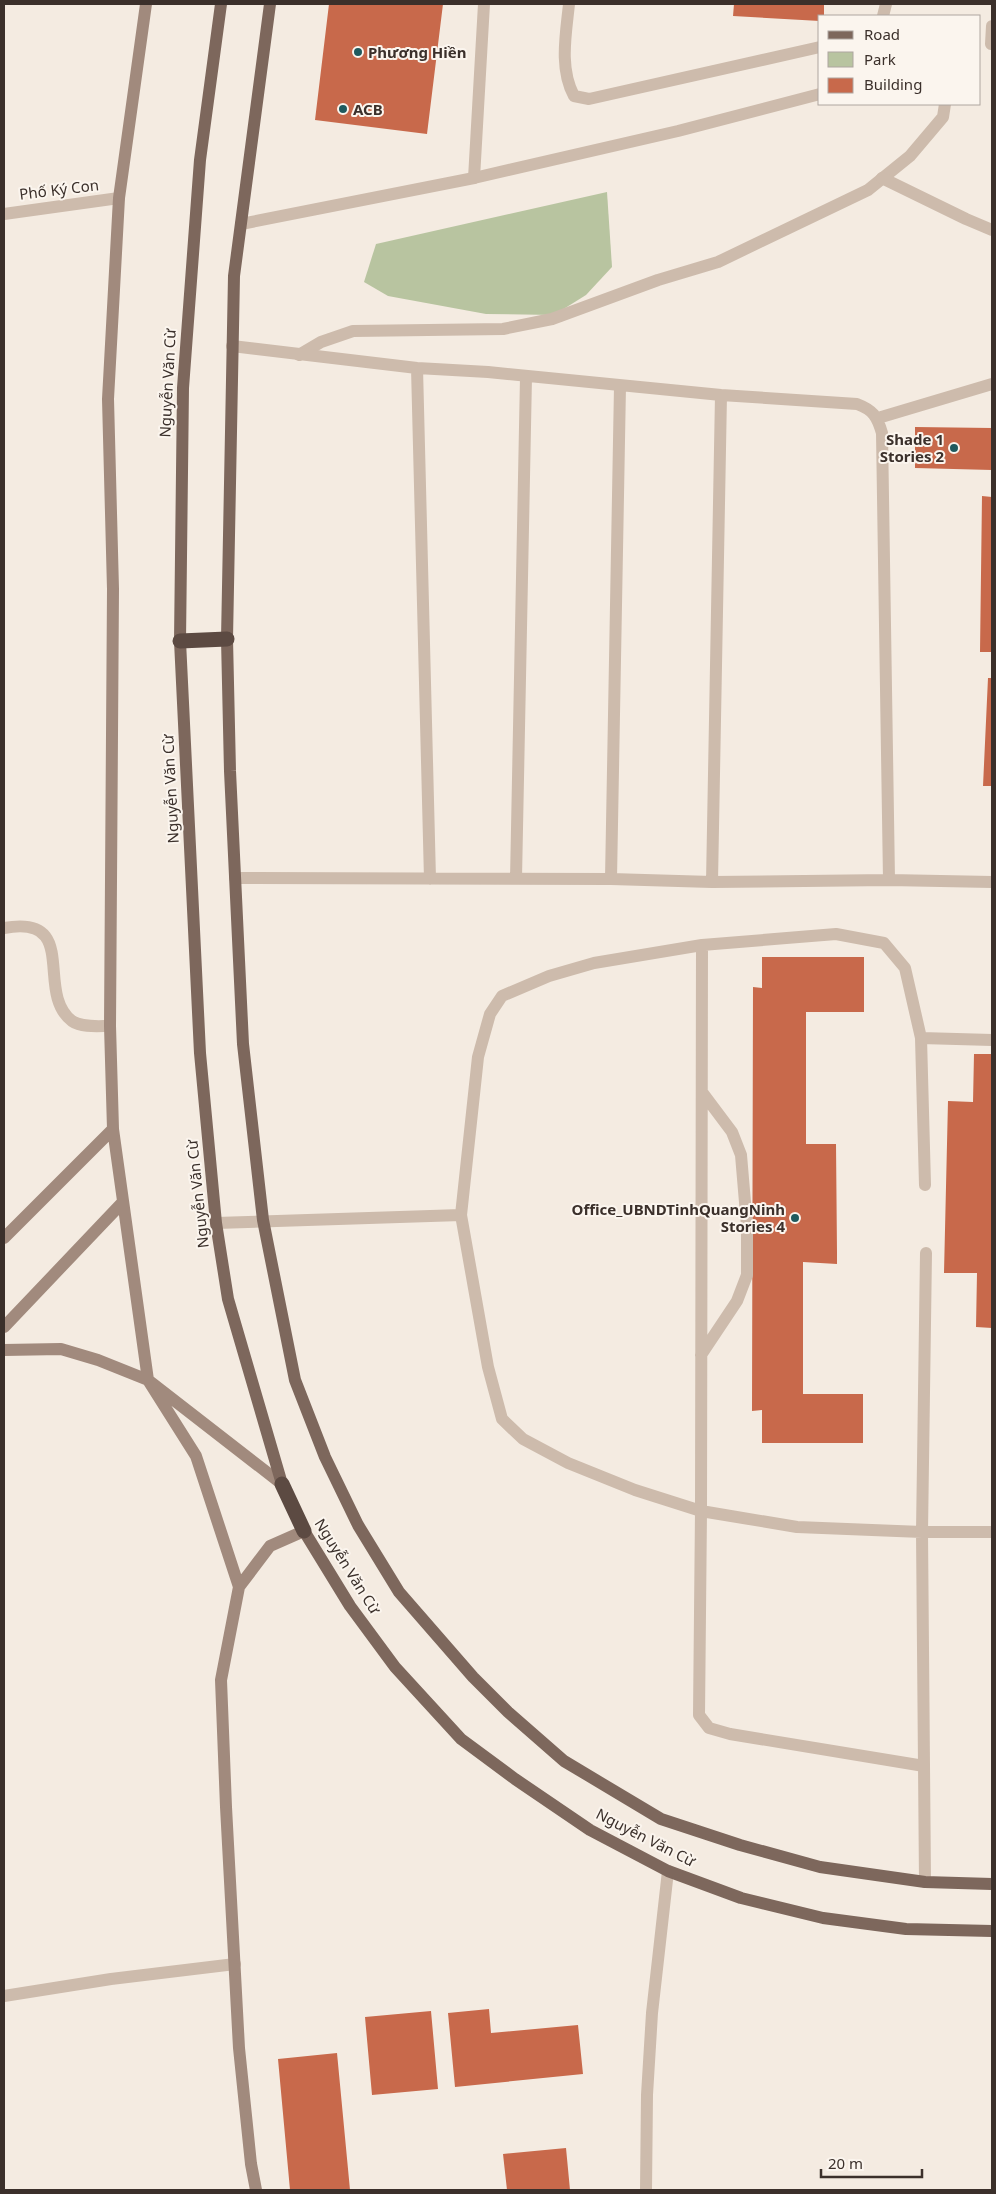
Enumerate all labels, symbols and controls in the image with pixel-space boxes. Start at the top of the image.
legend [818,15,981,105]
text: Road [864,24,900,44]
place label: Phương Hiền [368,42,466,62]
marker: Phương Hiền [352,46,364,58]
text: Park [864,49,896,69]
text: Building [864,74,922,94]
place label: ACB [353,99,383,119]
marker: ACB [337,103,349,115]
street label: Phố Ký Con [18,174,100,204]
street label: Nguyễn Văn Cừ [154,327,180,438]
place label: Shade 1 Stories 2 [880,429,944,466]
marker: Shade 1 Stories 2 [948,442,960,454]
street label: Nguyễn Văn Cừ [157,733,183,844]
street label: Nguyễn Văn Cừ [181,1138,213,1249]
place label: Office_UBNDTinhQuangNinh Stories 4 [572,1199,785,1236]
marker: Office_UBNDTinhQuangNinh Stories 4 [789,1212,801,1224]
street label: Nguyễn Văn Cừ [311,1514,386,1618]
street label: Nguyễn Văn Cừ [593,1803,700,1871]
scale bar [821,2146,922,2178]
text: 20 m [828,2153,863,2173]

